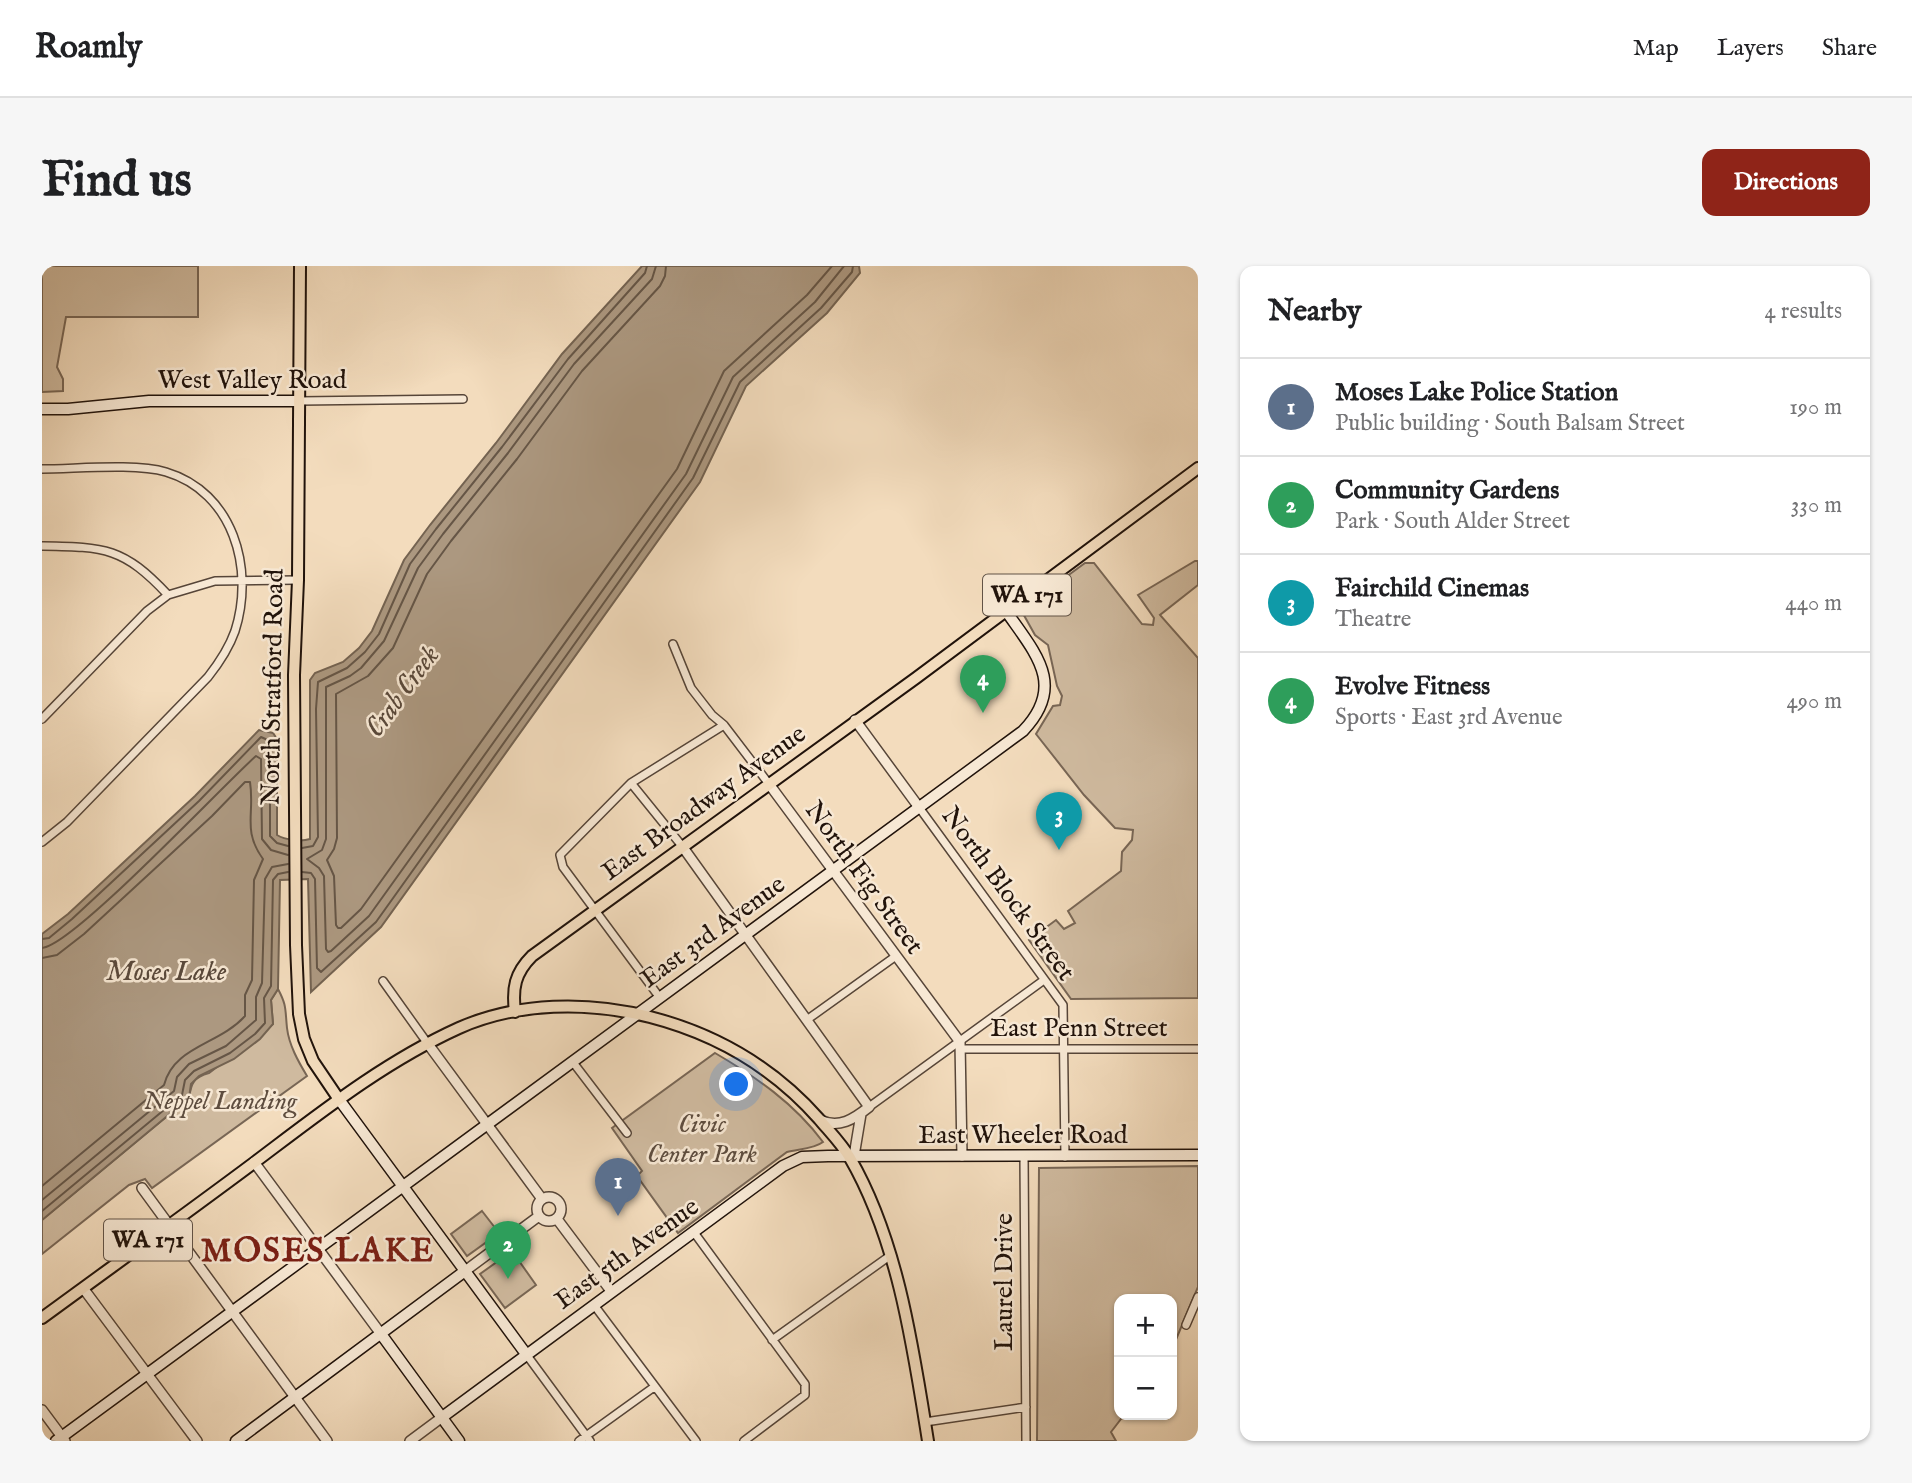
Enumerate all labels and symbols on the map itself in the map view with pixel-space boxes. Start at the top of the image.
street label: West Valley Road [157,364,347,397]
street label: North Stratford Road [254,568,292,806]
road number: WA 171 [983,574,1071,616]
water label: Crab Creek [358,639,448,745]
pin: 4 [960,655,1006,713]
street label: East Broadway Avenue [595,718,813,888]
pin: 3 [1036,792,1082,850]
street label: North Fig Street [797,795,931,961]
street label: North Block Street [934,800,1082,988]
street label: East 3rd Avenue [634,868,792,996]
water label: Moses Lake [106,955,227,990]
street label: East Penn Street [990,1012,1168,1045]
your location [719,1067,753,1101]
park label: Neppel Landing [143,1085,298,1119]
park label: Civic Center Park [647,1108,758,1171]
street label: East Wheeler Road [918,1119,1128,1152]
pin: 1 [595,1158,641,1216]
street label: East 5th Avenue [548,1191,706,1317]
street label: Laurel Drive [988,1213,1021,1351]
road number: WA 171 [104,1220,192,1260]
pin: 2 [485,1221,531,1279]
district label: MOSES LAKE [201,1231,435,1273]

